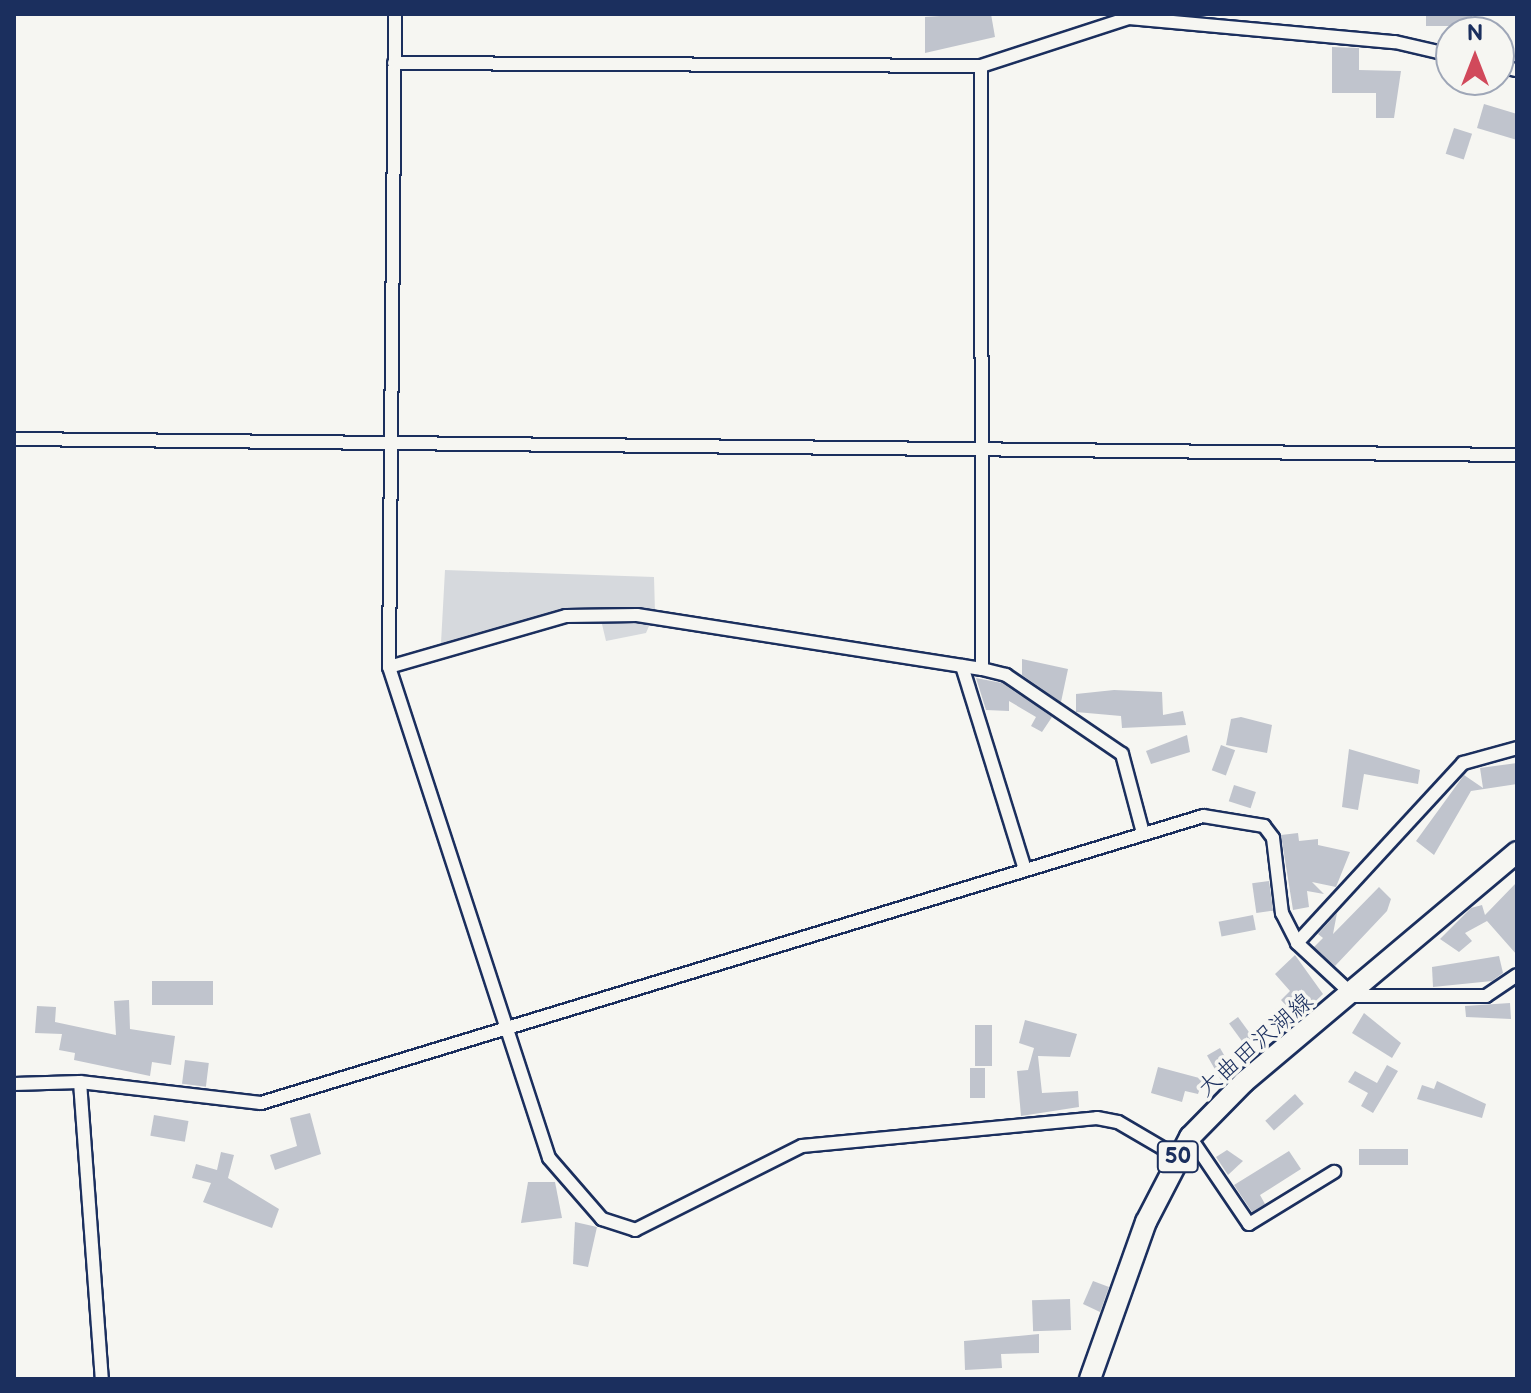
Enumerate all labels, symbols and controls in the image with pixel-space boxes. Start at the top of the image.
north arrow [1435,16,1515,96]
text: N [1467,20,1483,47]
street label: 大曲田沢湖線 [1191,987,1319,1103]
road number: 50 [1156,1139,1200,1175]

